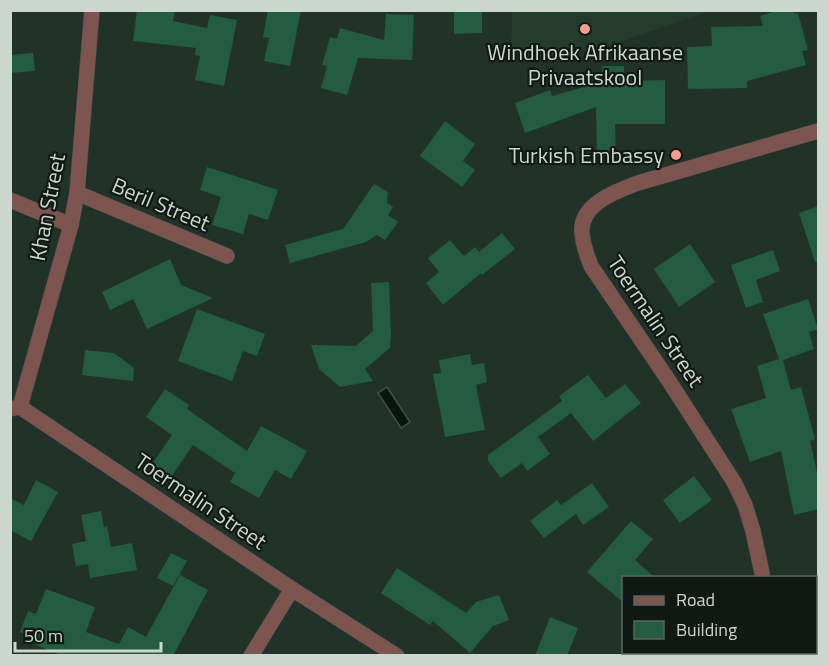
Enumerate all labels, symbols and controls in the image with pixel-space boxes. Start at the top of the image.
marker: Windhoek Afrikaanse Privaatskool [578,22,592,36]
place label: Windhoek Afrikaanse Privaatskool [487,35,683,94]
place label: Turkish Embassy [509,138,664,172]
marker: Turkish Embassy [669,148,683,162]
street label: Khan Street [20,150,74,264]
street label: Beril Street [107,168,216,240]
street label: Toermalin Street [599,248,713,394]
street label: Toermalin Street [128,444,274,558]
legend [622,576,817,654]
text: Road [676,586,715,613]
scale bar [15,615,160,653]
text: Building [676,616,737,643]
text: 50 m [24,622,63,649]

